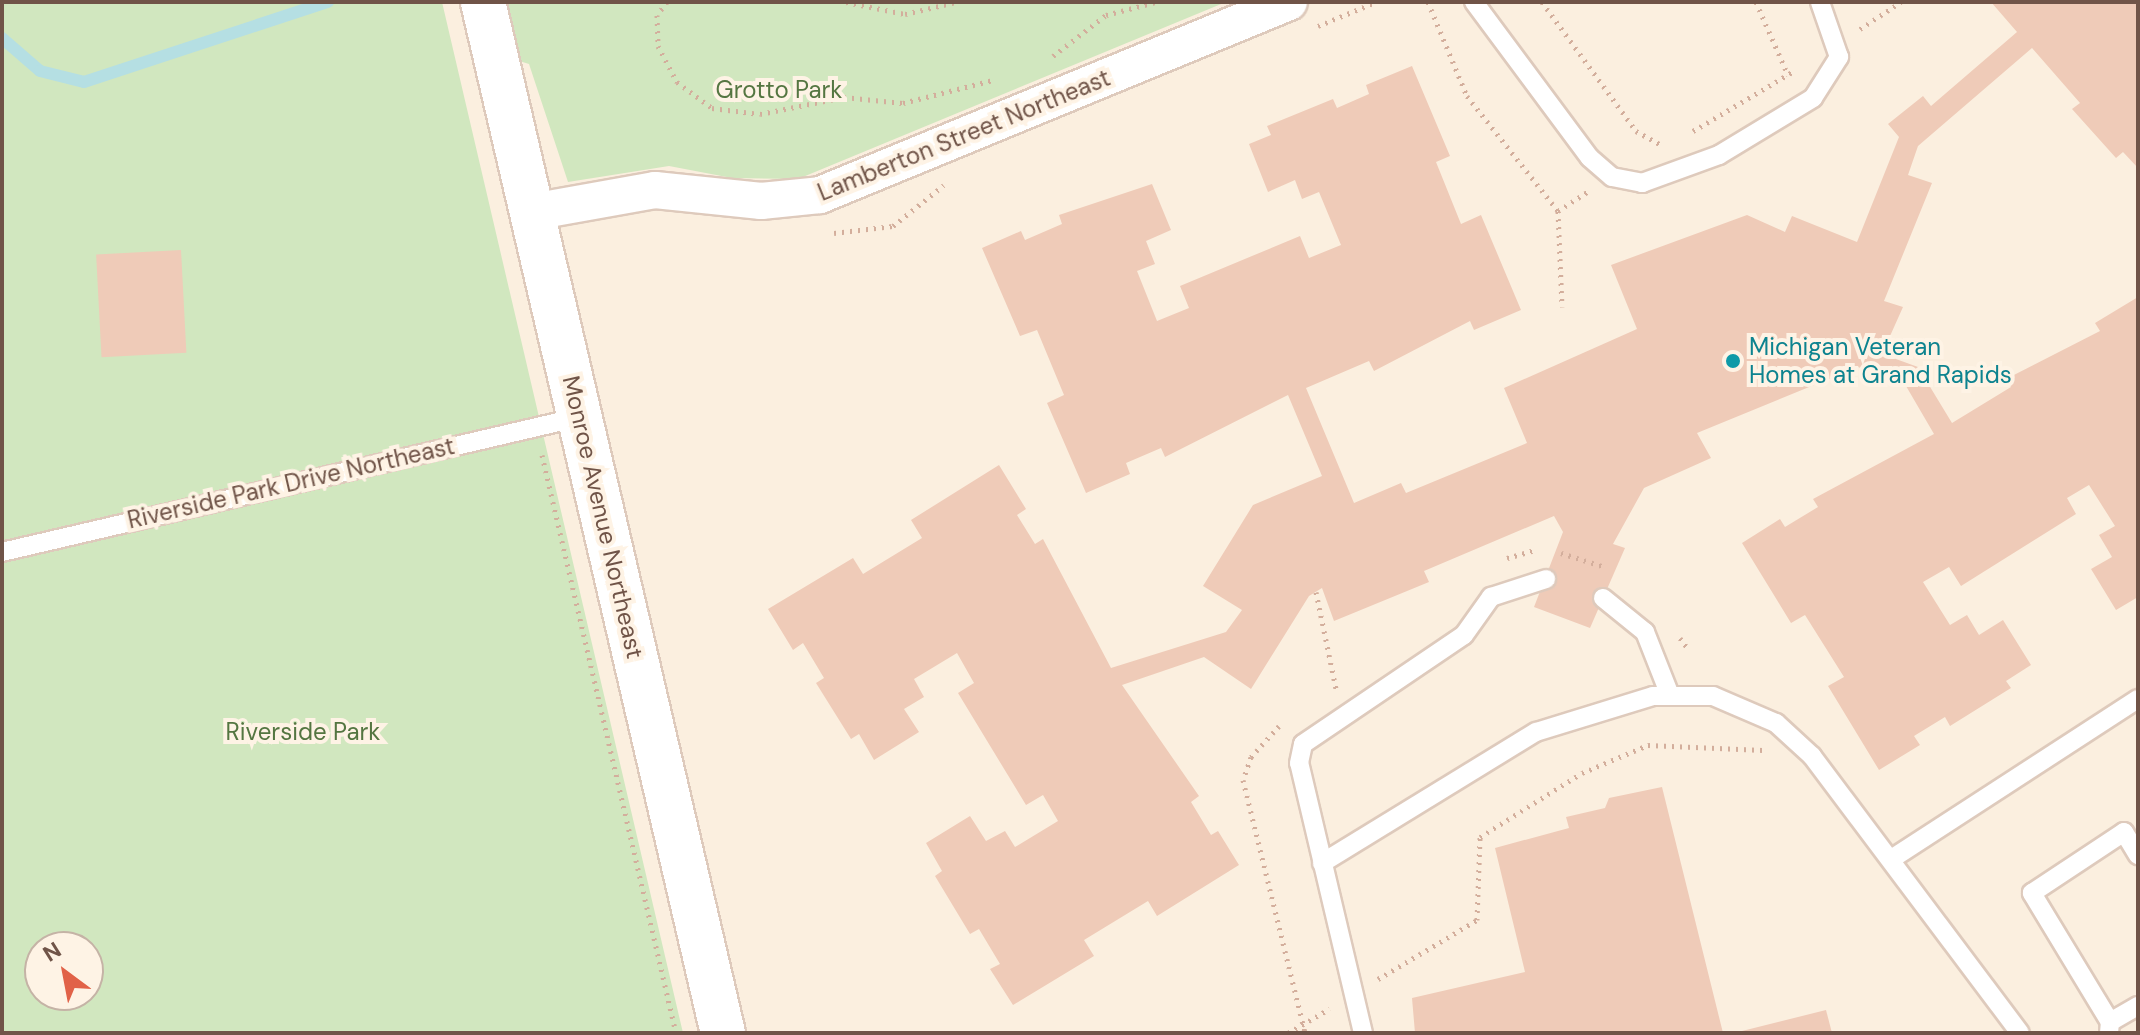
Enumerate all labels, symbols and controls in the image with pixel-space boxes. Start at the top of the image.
street label: Lamberton Street Northeast [813,63,1115,207]
park label: Grotto Park [716,76,842,104]
place label: Michigan Veteran Homes at Grand Rapids [1749,333,2012,389]
marker: Michigan Veteran Homes at Grand Rapids [1724,352,1742,370]
street label: Monroe Avenue Northeast [556,373,650,661]
street label: Riverside Park Drive Northeast [125,431,457,535]
park label: Riverside Park [226,718,380,746]
north arrow [24,931,104,1011]
text: N [38,935,67,968]

